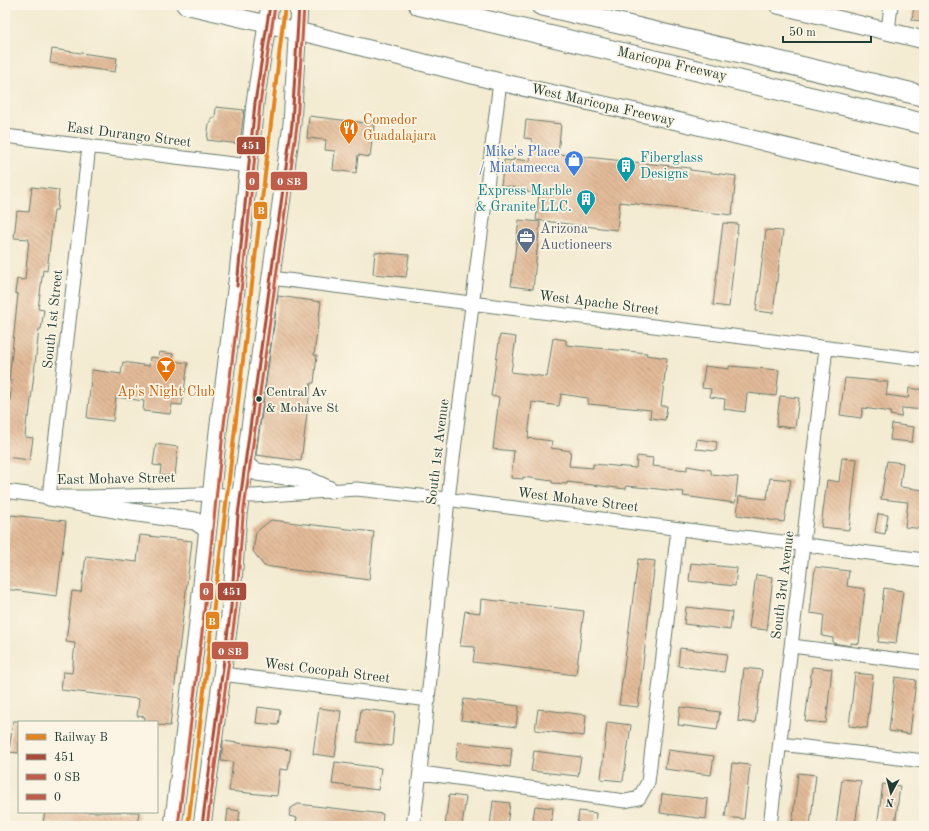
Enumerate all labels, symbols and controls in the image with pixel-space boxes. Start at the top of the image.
scale bar [783,18,871,44]
text: 50 m [789,26,816,39]
street label: Maricopa Freeway [616,45,729,84]
street label: West Maricopa Freeway [530,82,677,128]
place label: Comedor Guadalajara [363,113,437,143]
restaurant icon: Comedor Guadalajara [338,117,360,145]
street label: East Durango Street [66,120,192,150]
line badge: 451 [236,136,266,155]
text: 451 [241,141,261,152]
place label: Mike's Place / Miatamecca [479,145,560,175]
shop icon: Mike's Place / Miatamecca [563,149,585,177]
place label: Fiberglass Designs [640,151,703,181]
building icon: Fiberglass Designs [615,155,637,183]
line badge: 0 [245,171,260,191]
line badge: 0 SB [270,171,308,191]
text: 0 [249,177,255,188]
text: 0 SB [277,177,301,188]
place label: Express Marble & Granite LLC. [476,184,572,214]
building icon: Express Marble & Granite LLC. [575,188,597,216]
line badge: B [253,201,268,220]
text: B [257,206,265,217]
place label: Arizona Auctioneers [540,222,612,252]
office icon: Arizona Auctioneers [515,226,537,254]
street label: South 1st Street [41,269,65,369]
street label: West Apache Street [538,289,660,317]
bar icon: Ap's Night Club [155,355,177,383]
place label: Ap's Night Club [117,385,215,399]
place label: Central Av & Mohave St [266,386,339,415]
marker: Central Av & Mohave St [254,394,264,404]
street label: South 1st Avenue [425,398,451,506]
street label: East Mohave Street [57,471,175,487]
street label: West Mohave Street [517,486,639,514]
street label: South 3rd Avenue [769,530,797,640]
line badge: 0 [199,582,214,601]
line badge: 451 [217,582,247,601]
text: 0 [203,587,209,598]
text: 451 [222,587,242,598]
line badge: B [205,611,220,630]
text: B [208,617,216,628]
line badge: 0 SB [211,641,249,660]
text: 0 SB [218,647,242,658]
street label: West Cocopah Street [263,656,391,686]
legend [18,721,158,813]
text: Railway B [54,732,108,744]
text: 451 [54,751,75,764]
text: 0 SB [54,772,80,784]
north arrow [871,773,911,813]
text: 0 [54,792,61,804]
text: N [885,795,895,807]

